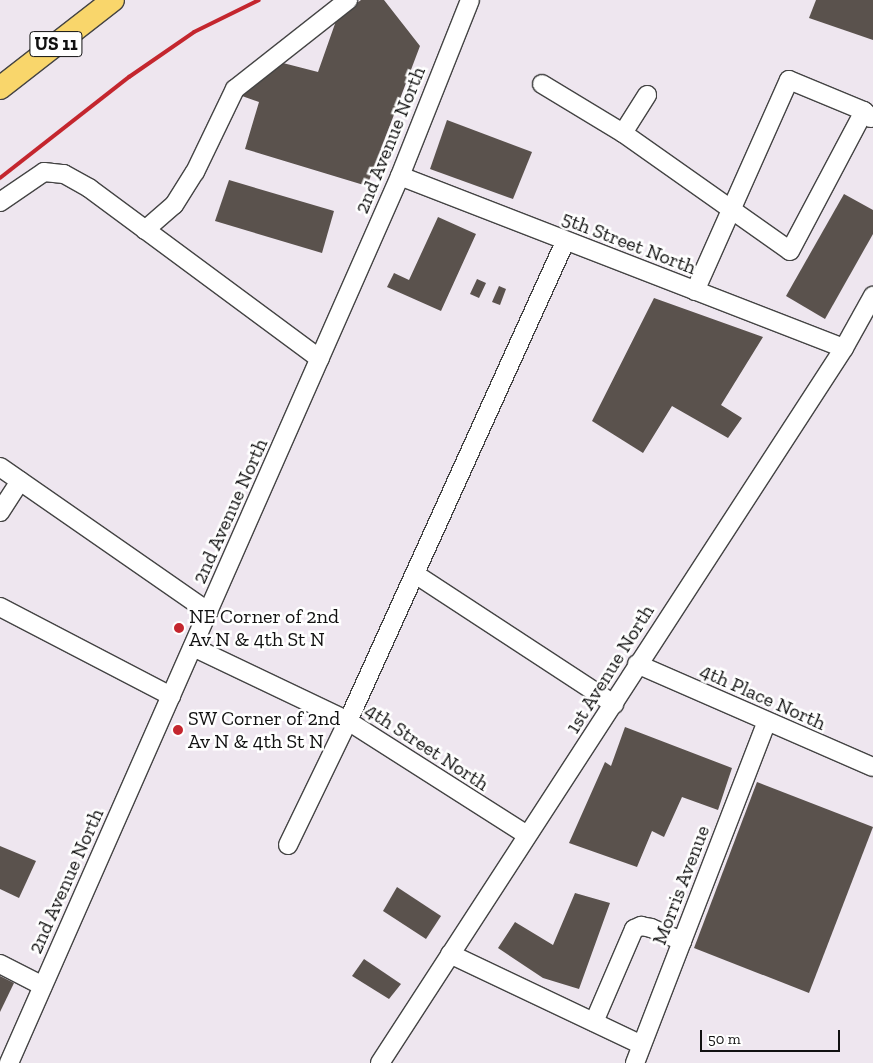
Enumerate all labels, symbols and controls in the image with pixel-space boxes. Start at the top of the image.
road number: US 11 [28,28,84,61]
street label: 2nd Avenue North [350,63,430,217]
street label: 5th Street North [558,206,700,280]
street label: 2nd Avenue North [187,435,273,587]
street label: 1st Avenue North [561,600,659,738]
place label: NE Corner of 2nd Av N & 4th St N [189,604,339,651]
marker: NE Corner of 2nd Av N & 4th St N [173,622,185,634]
street label: 4th Place North [696,659,830,735]
street label: 4th Street North [361,698,493,796]
place label: SW Corner of 2nd Av N & 4th St N [188,706,341,753]
marker: SW Corner of 2nd Av N & 4th St N [172,724,184,736]
street label: 2nd Avenue North [23,805,109,957]
street label: Morris Avenue [647,822,715,948]
scale bar [703,1020,843,1052]
text: 50 m [708,1030,741,1048]

